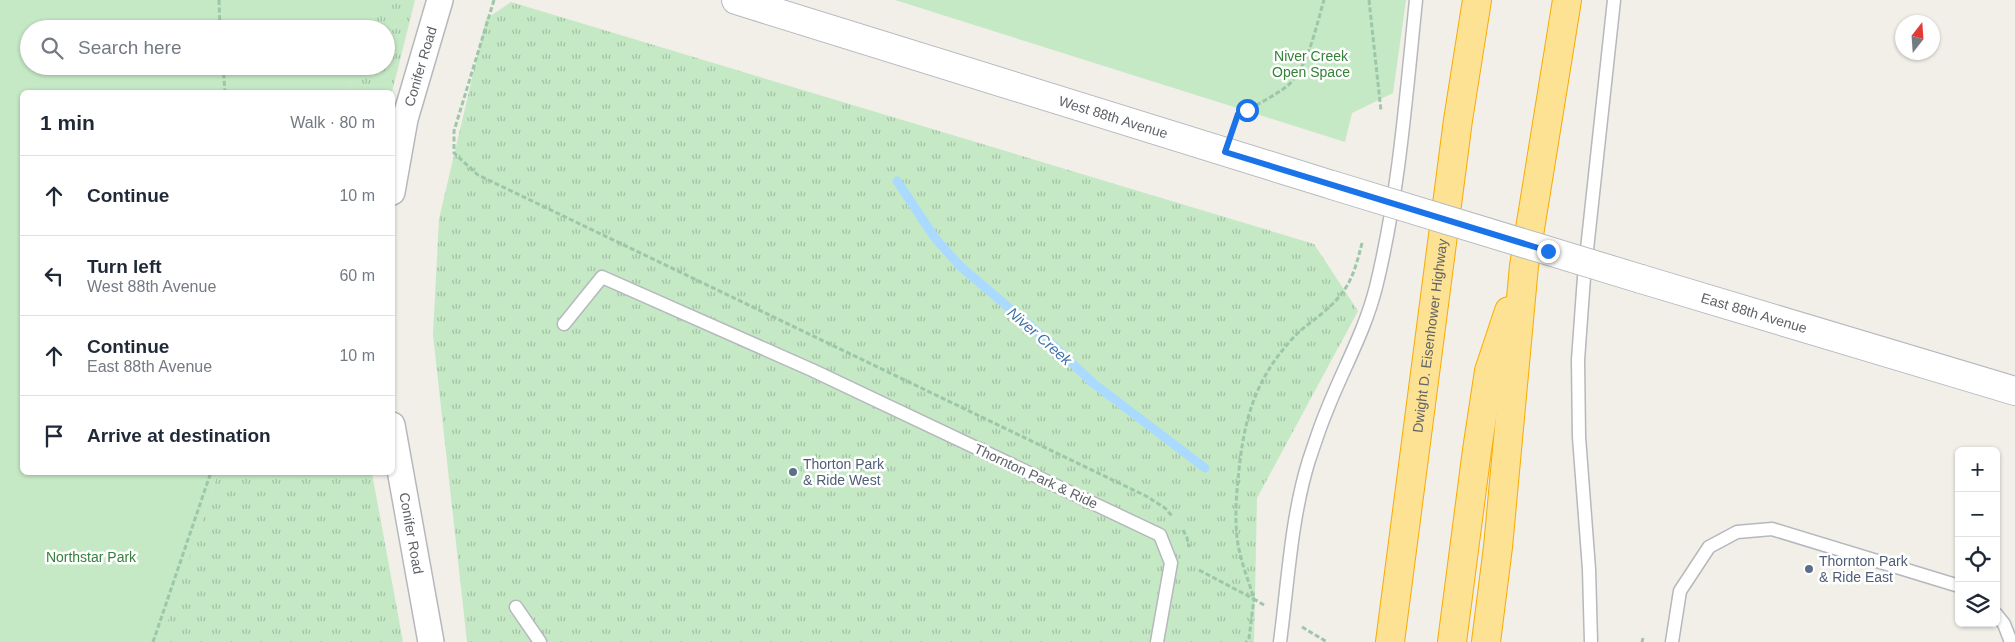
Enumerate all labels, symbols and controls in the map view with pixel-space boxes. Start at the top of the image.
north arrow [1895,15,1940,60]
search box [20,20,395,75]
street label: Conifer Road [401,24,440,108]
icon: search [38,34,66,62]
text: Search here [78,37,182,58]
park label: Niver Creek Open Space [1272,48,1350,80]
street label: West 88th Avenue [1057,93,1170,142]
route start [1236,99,1259,122]
text: 1 min [40,111,95,134]
text: Walk · 80 m [290,114,375,131]
icon: ahead [40,182,68,210]
text: Continue [87,185,169,206]
text: 10 m [339,187,375,204]
street label: Dwight D. Eisenhower Highway [1409,238,1450,434]
route end [1537,240,1560,263]
text: Turn left [87,256,162,277]
icon: left [40,262,68,290]
text: 60 m [339,267,375,284]
text: West 88th Avenue [87,278,216,295]
street label: East 88th Avenue [1699,289,1809,336]
water label: Niver Creek [1005,304,1077,369]
text: Continue [87,336,169,357]
icon: ahead [40,342,68,370]
text: 10 m [339,347,375,364]
text: East 88th Avenue [87,358,212,375]
icon: arrive [40,422,68,450]
text: Arrive at destination [87,425,271,446]
street label: Thornton Park & Ride [972,440,1101,512]
map controls [1955,447,2000,627]
button: + [1955,447,2000,492]
place label: Thorton Park & Ride West [803,456,885,488]
marker: Thorton Park & Ride West [787,466,799,478]
street label: Conifer Road [396,491,427,575]
button: − [1955,492,2000,537]
button: locate [1955,537,2000,582]
park label: Northstar Park [46,549,137,565]
place label: Thornton Park & Ride East [1819,553,1909,585]
marker: Thornton Park & Ride East [1803,563,1815,575]
button: layers [1955,582,2000,627]

